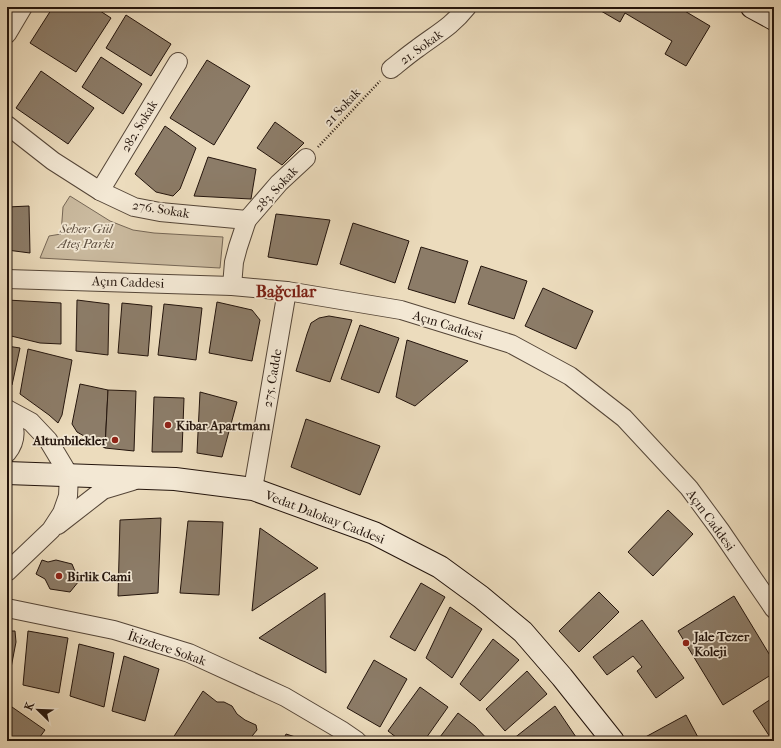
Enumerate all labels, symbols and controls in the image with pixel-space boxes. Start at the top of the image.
street label: 21. Sokak [397,26,446,68]
street label: 21 Sokak [321,85,364,129]
street label: 282. Sokak [118,97,160,155]
street label: 283. Sokak [251,163,301,215]
street label: 276. Sokak [131,197,191,221]
park label: Seher Gül Ateş Parkı [56,221,115,251]
street label: Açın Caddesi [91,273,165,292]
district label: Bağcılar [256,281,317,302]
street label: Açın Caddesi [410,307,485,344]
street label: 275. Cadde [259,347,285,408]
place label: Kibar Apartmanı [176,418,270,434]
marker: Kibar Apartmanı [163,420,173,430]
place label: Altunbilekler [32,433,107,448]
marker: Altunbilekler [110,435,120,445]
street label: Açın Caddesi [682,486,738,554]
street label: Vedat Dalokay Caddesi [262,487,387,547]
place label: Birlik Cami [67,569,131,584]
marker: Birlik Cami [54,571,64,581]
street label: İkizdere Sokak [126,628,209,669]
place label: Jale Tezer Koleji [692,629,750,659]
marker: Jale Tezer Koleji [681,638,691,648]
north arrow [18,690,58,730]
text: K [22,699,37,713]

